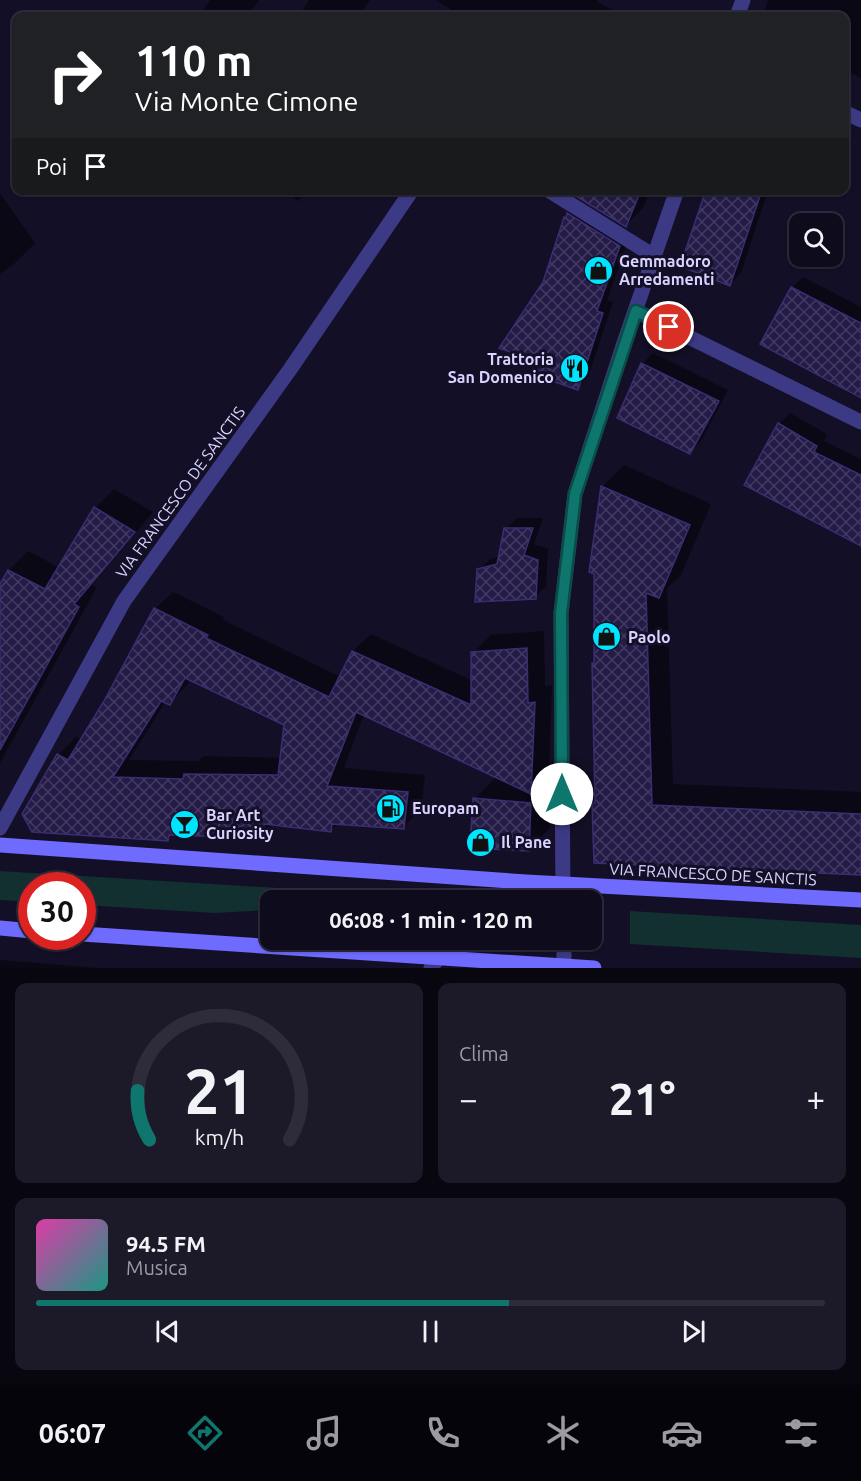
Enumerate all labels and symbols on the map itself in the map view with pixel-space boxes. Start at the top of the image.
place label: Gemmadoro Arredamenti [619,252,714,288]
shop icon: Gemmadoro Arredamenti [582,254,614,286]
pin [643,301,694,352]
place label: Trattoria San Domenico [448,350,554,386]
restaurant icon: Trattoria San Domenico [559,352,591,384]
street label: VIA FRANCESCO DE SANCTIS [112,403,248,581]
shop icon: Paolo [591,621,623,653]
place label: Paolo [628,628,671,646]
position arrow [530,762,594,826]
fuel station icon: Europam [375,792,407,824]
place label: Europam [412,799,479,817]
place label: Bar Art Curiosity [206,806,274,842]
bar icon: Bar Art Curiosity [169,808,201,840]
shop icon: Il Pane [464,826,496,858]
place label: Il Pane [501,833,552,851]
street label: VIA FRANCESCO DE SANCTIS [609,860,817,888]
speed limit sign: 30 [18,872,96,950]

